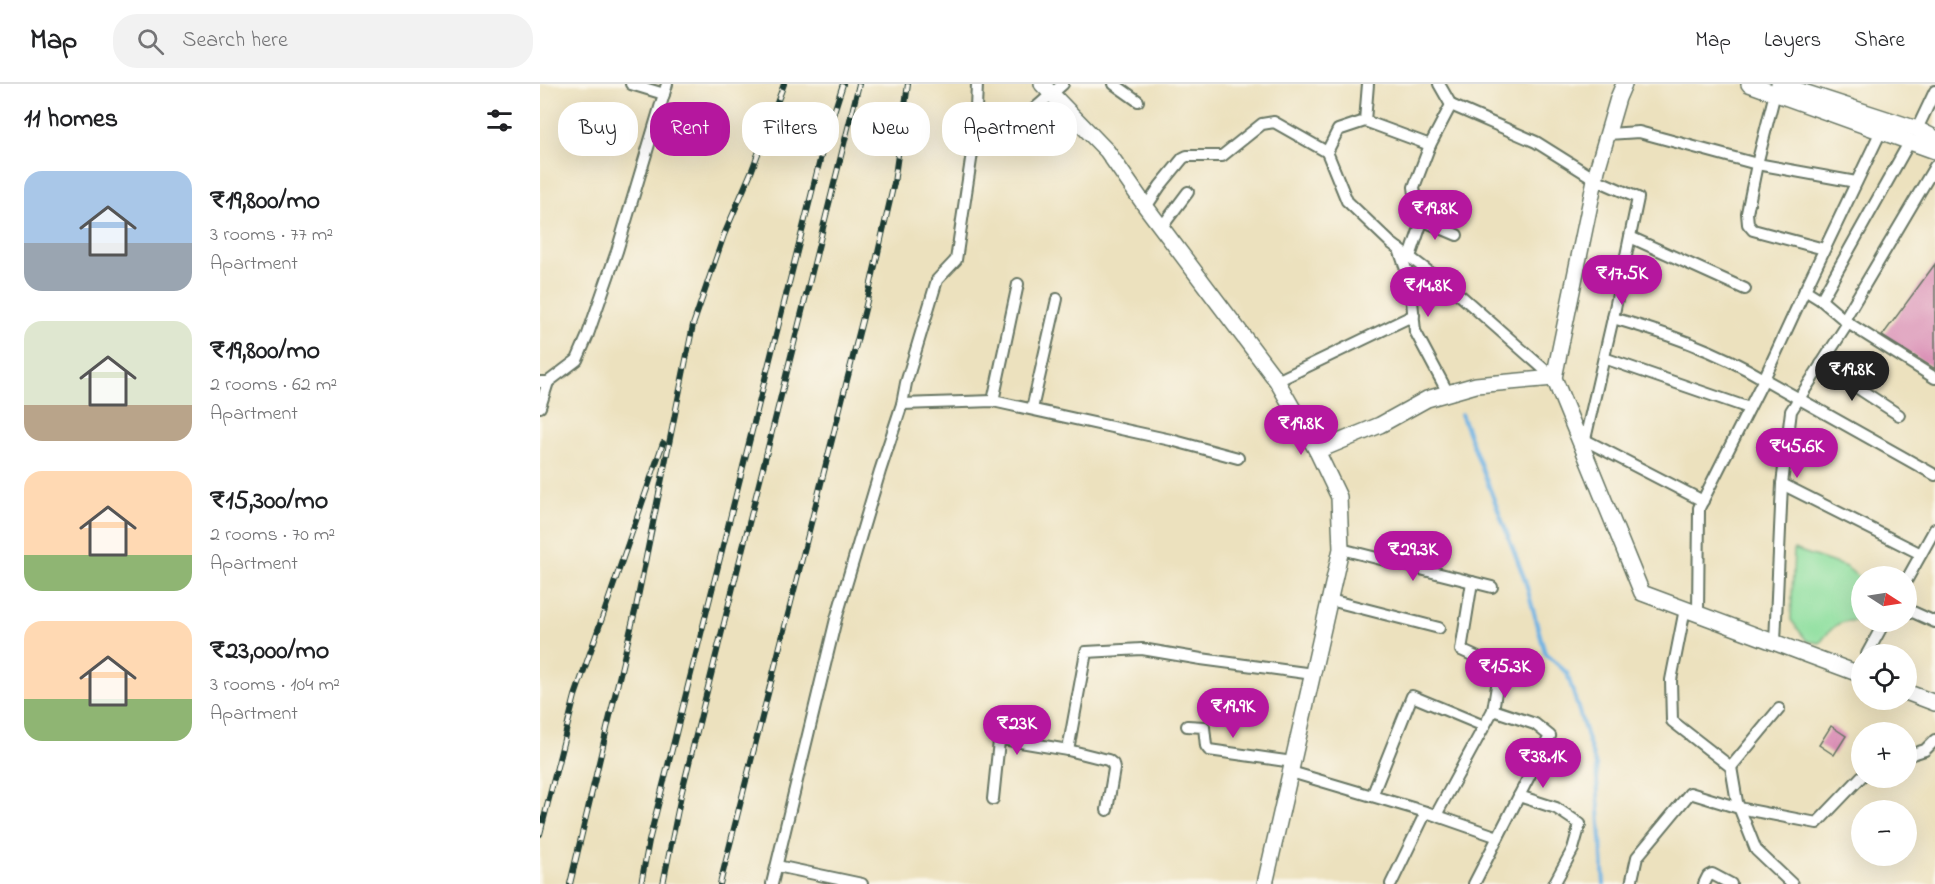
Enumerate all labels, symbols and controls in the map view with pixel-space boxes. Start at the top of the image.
search box [113,14,533,68]
text: Map [30,21,77,62]
icon: search [134,25,167,58]
text: Search here [182,25,288,57]
text: Map [1695,26,1731,56]
text: Layers [1764,26,1821,56]
text: Share [1854,26,1905,56]
text: 11 homes [24,101,118,139]
chip: Buy [558,102,638,156]
chip: Rent [650,102,730,156]
chip: Filters [742,102,839,156]
chip: New [851,102,930,156]
chip: Apartment [942,102,1077,156]
icon: filters [483,104,516,137]
text: ₹19,800/mo [210,183,320,221]
pin: ₹19.8K [1386,190,1484,241]
icon: home [72,195,144,267]
text: ₹19.8K [1412,195,1458,224]
text: 3 rooms · 77 m² [210,221,333,250]
text: Apartment [210,250,298,279]
pin: ₹17.5K [1573,255,1671,306]
text: ₹17.5K [1596,260,1648,289]
pin: ₹14.8K [1379,267,1477,318]
text: ₹14.8K [1404,272,1452,301]
text: ₹19,800/mo [210,333,320,371]
icon: home [72,345,144,417]
pin: ₹19.8K [1803,351,1901,402]
text: ₹19.8K [1829,356,1875,385]
text: 2 rooms · 62 m² [210,371,337,400]
text: Apartment [210,400,298,429]
pin: ₹19.8K [1252,405,1350,456]
text: ₹19.8K [1278,410,1324,439]
pin: ₹45.6K [1748,428,1846,479]
text: ₹45.6K [1770,433,1824,462]
text: ₹15,300/mo [210,483,328,521]
icon: home [72,495,144,567]
text: 2 rooms · 70 m² [210,521,335,550]
pin: ₹29.3K [1364,531,1462,582]
text: ₹29.3K [1388,536,1438,565]
text: Apartment [210,550,298,579]
north arrow [1851,566,1917,632]
map controls [1851,566,1917,866]
text: ₹23,000/mo [210,633,329,671]
button: locate [1851,644,1917,710]
icon: home [72,645,144,717]
pin: ₹15.3K [1456,648,1554,699]
text: ₹15.3K [1479,653,1531,682]
text: 3 rooms · 104 m² [210,671,340,700]
pin: ₹19.9K [1184,688,1282,739]
text: ₹19.9K [1211,693,1255,722]
text: Apartment [210,700,298,729]
pin: ₹23K [981,705,1053,756]
text: ₹23K [997,710,1037,739]
button: + [1851,722,1917,788]
pin: ₹38.1K [1494,738,1592,789]
text: ₹38.1K [1519,743,1567,772]
button: − [1851,800,1917,866]

